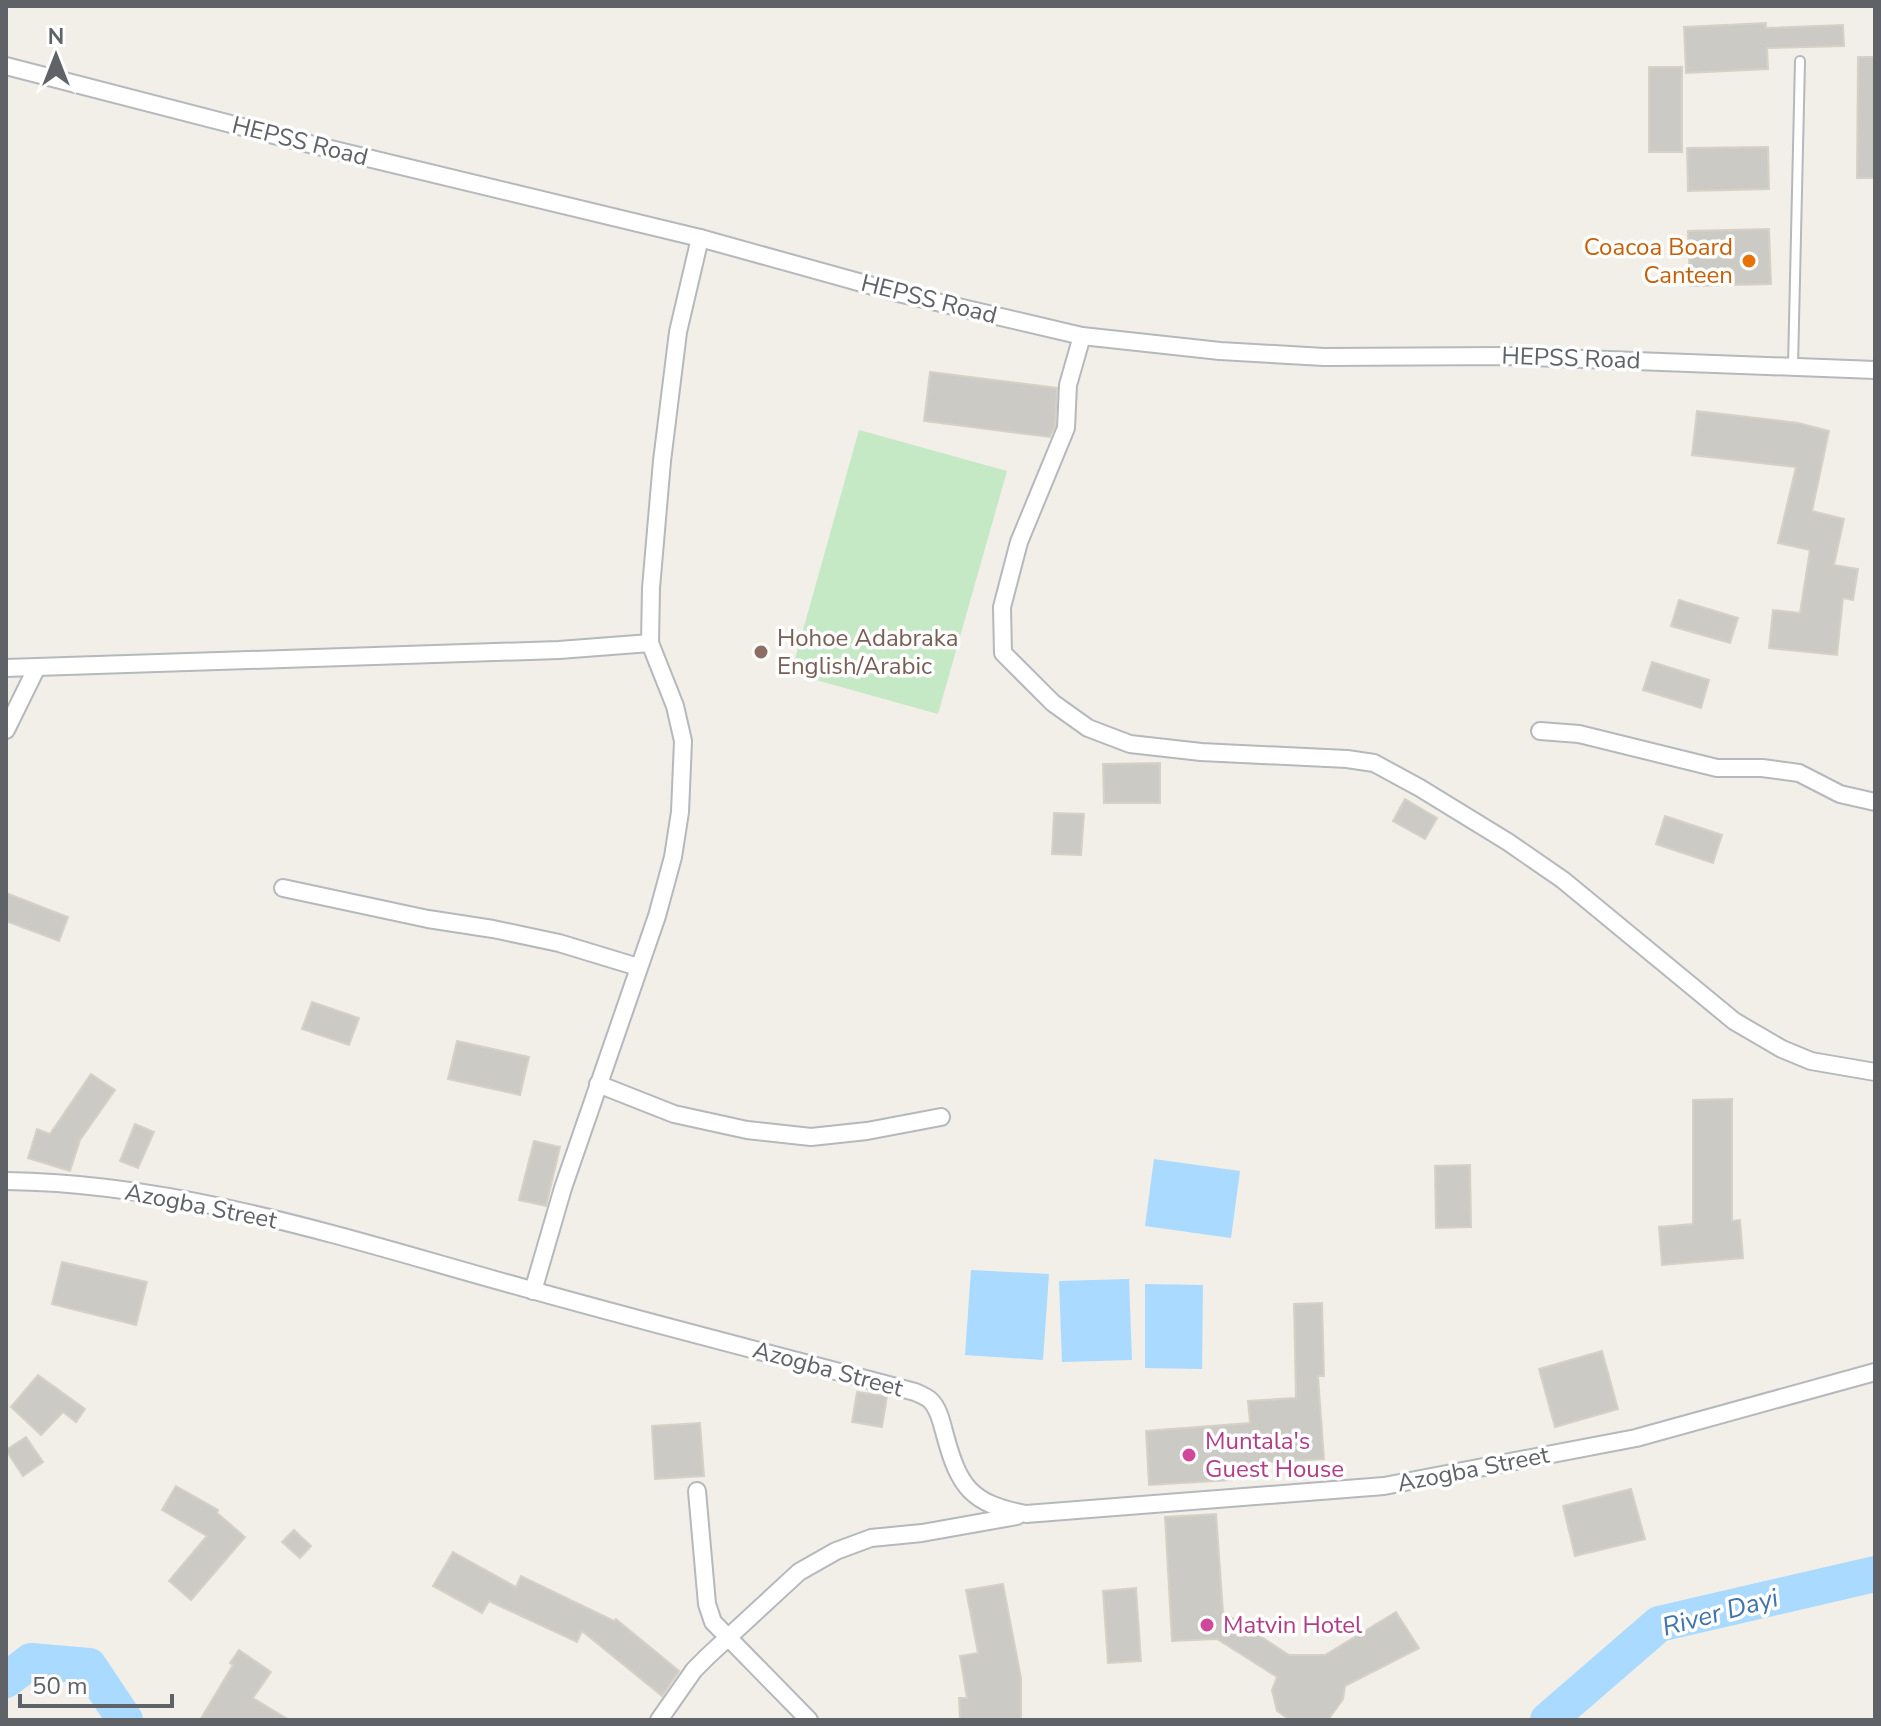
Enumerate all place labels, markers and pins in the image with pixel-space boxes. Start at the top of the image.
place label: Coacoa Board Canteen [1584,231,1733,291]
marker: Coacoa Board Canteen [1740,252,1758,270]
place label: Hohoe Adabraka English/Arabic [777,622,958,682]
marker: Hohoe Adabraka English/Arabic [752,643,770,661]
place label: Muntala's Guest House [1205,1425,1344,1485]
marker: Muntala's Guest House [1180,1446,1198,1464]
place label: Matvin Hotel [1223,1609,1362,1641]
marker: Matvin Hotel [1198,1616,1216,1634]

